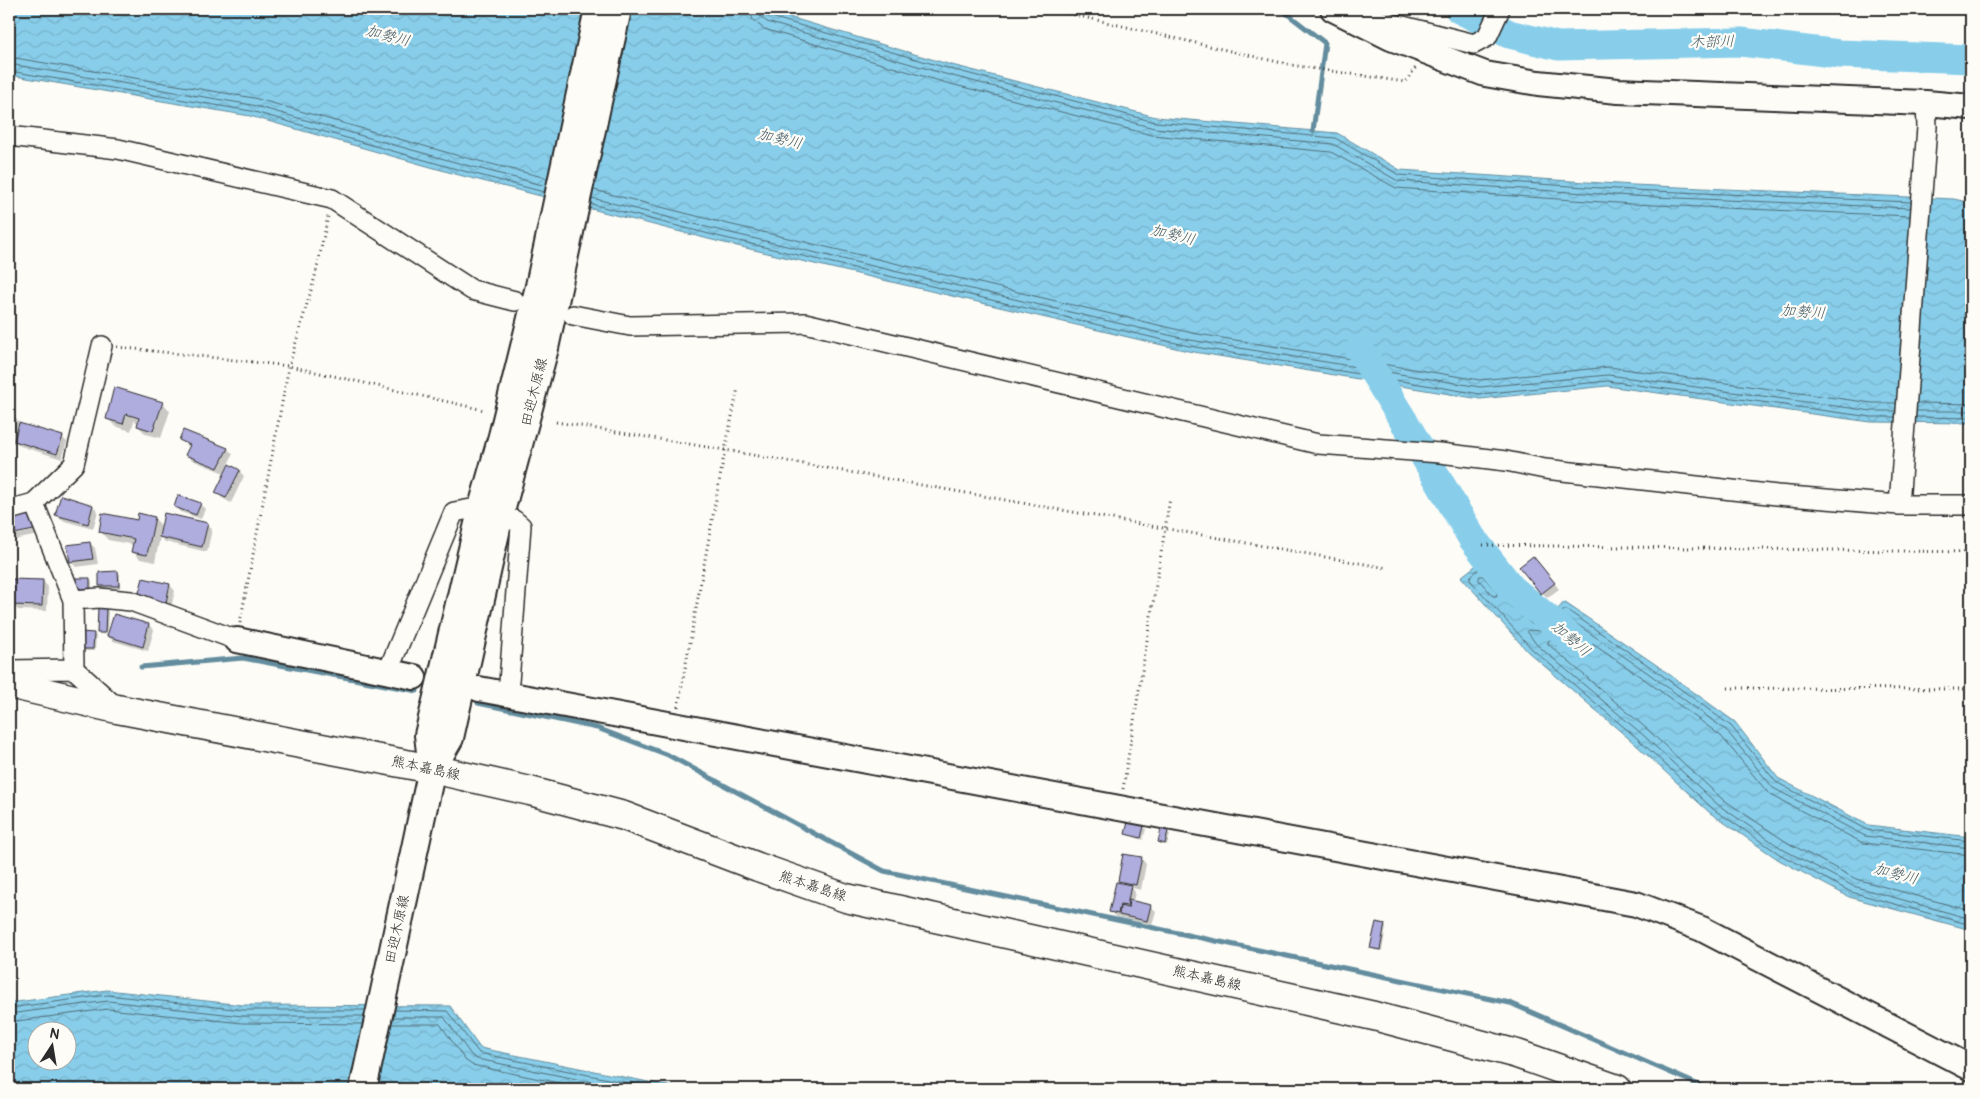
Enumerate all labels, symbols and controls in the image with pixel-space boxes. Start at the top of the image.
water label: 加勢川 [364,21,412,51]
water label: 木部川 [1689,32,1735,52]
water label: 加勢川 [756,124,804,154]
water label: 加勢川 [1149,220,1197,250]
water label: 加勢川 [1780,301,1826,323]
street label: 田迎木原線 [517,356,551,428]
water label: 加勢川 [1548,617,1594,661]
street label: 熊本嘉島線 [390,752,462,784]
water label: 加勢川 [1872,859,1920,889]
street label: 熊本嘉島線 [777,867,849,905]
street label: 田迎木原線 [381,893,413,965]
street label: 熊本嘉島線 [1171,962,1243,994]
north arrow [28,1020,78,1070]
text: N [48,1024,61,1043]

